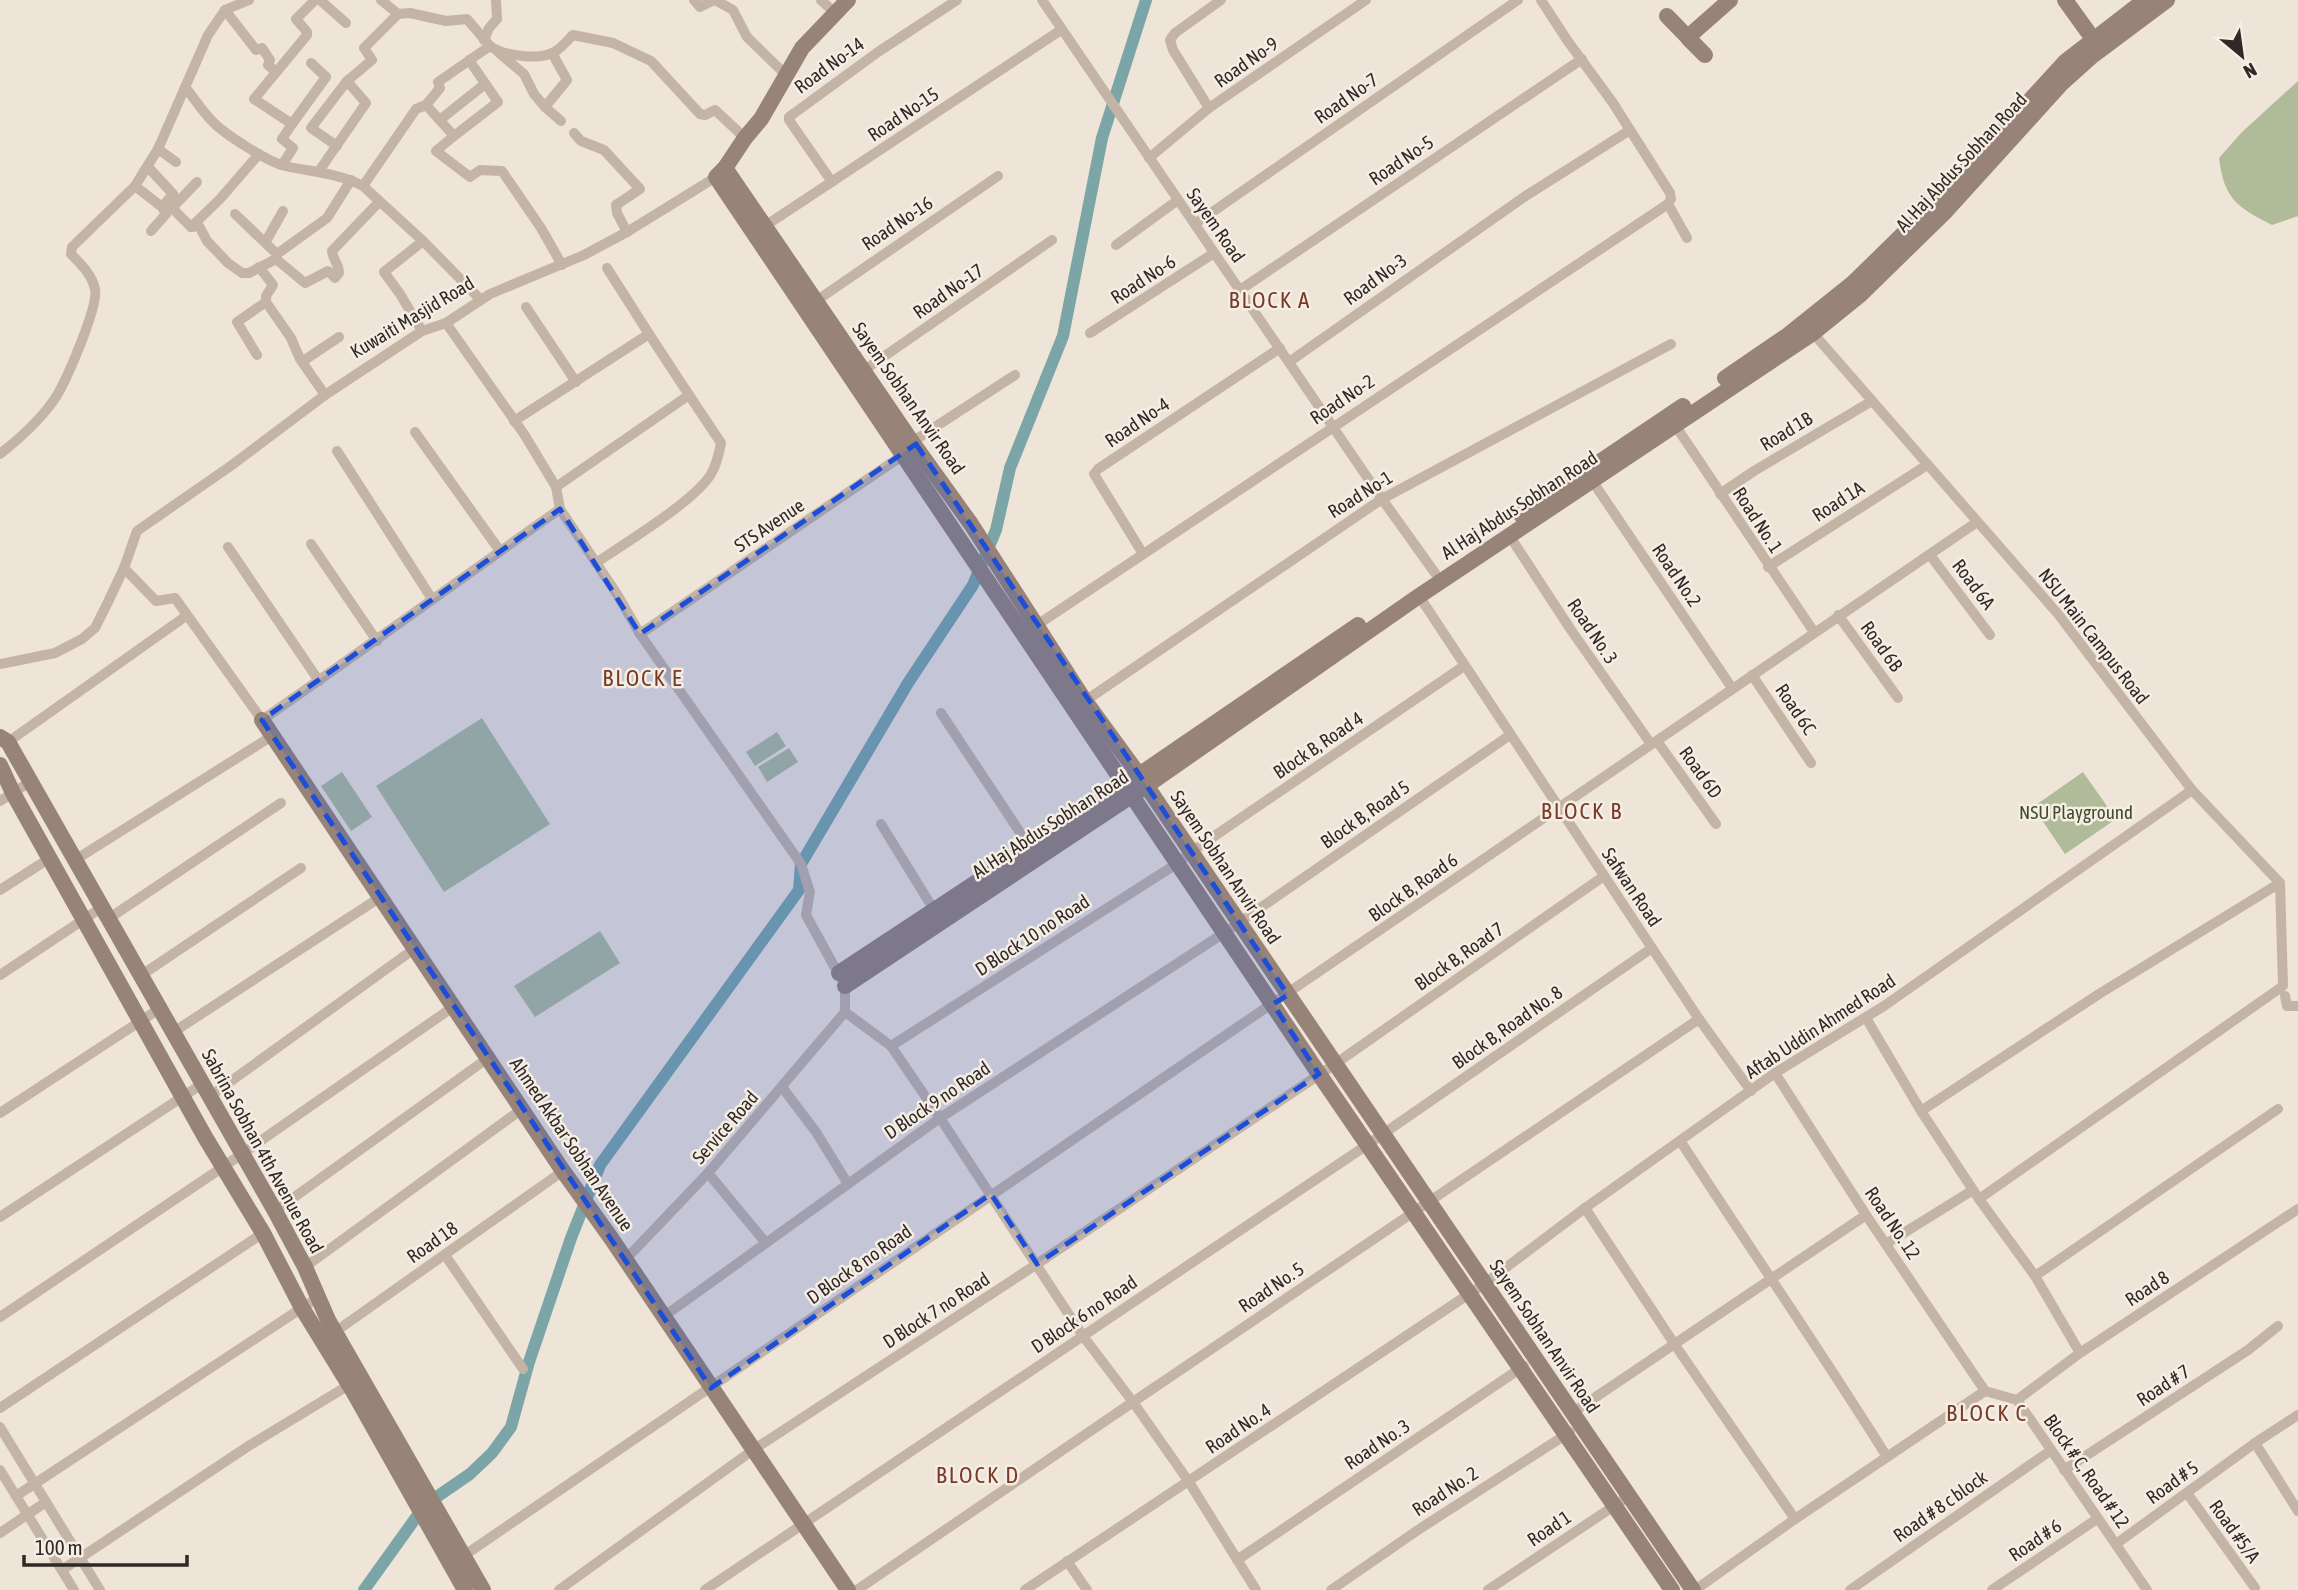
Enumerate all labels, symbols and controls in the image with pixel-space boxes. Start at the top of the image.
north arrow [2207,21,2277,91]
street label: Road No-14 [790,32,868,98]
street label: Road No-9 [1210,32,1282,92]
text: N [2240,59,2260,83]
street label: Road No-7 [1310,68,1382,128]
street label: Road No-15 [863,82,943,146]
street label: Al Haj Abdus Sobhan Road [1891,88,2031,236]
street label: Road No-5 [1365,131,1437,189]
street label: Sayem Road [1182,184,1250,266]
street label: Road No-16 [857,191,937,255]
street label: Road No-3 [1339,249,1411,309]
street label: Road No-6 [1107,250,1180,308]
street label: Road No-17 [909,259,987,323]
street label: Kuwaiti Masjid Road [346,272,478,362]
district label: BLOCK A [1229,287,1311,313]
street label: Sayem Sobhan Anvir Road [848,318,970,478]
street label: Road No-2 [1306,370,1378,428]
street label: Road No-4 [1101,393,1173,451]
street label: Road 1B [1756,407,1816,455]
street label: Al Haj Abdus Sobhan Road [1437,446,1601,564]
street label: Road No-1 [1324,466,1396,522]
street label: Road 1A [1808,476,1869,526]
street label: Road No. 1 [1729,483,1787,557]
street label: STS Avenue [730,494,808,556]
street label: Road No.2 [1648,539,1706,611]
street label: Road 6A [1948,555,2000,614]
street label: NSU Main Campus Road [2034,564,2154,708]
street label: Road No. 3 [1563,594,1623,668]
street label: Road 6B [1856,617,1908,675]
district label: BLOCK E [602,665,684,691]
street label: Road 6C [1771,679,1821,739]
street label: Block B, Road 4 [1269,707,1367,783]
street label: Road 6D [1675,742,1727,802]
street label: Al Haj Abdus Sobhan Road [968,765,1132,883]
street label: Block B, Road 5 [1316,775,1414,853]
street label: Sayem Sobhan Anvir Road [1166,786,1286,948]
district label: BLOCK B [1541,798,1623,824]
park label: NSU Playground [2019,801,2133,823]
street label: Safwan Road [1598,843,1666,931]
street label: Block B, Road 6 [1364,848,1462,926]
street label: D Block 10 no Road [971,890,1093,980]
street label: Block B, Road 7 [1410,917,1508,995]
street label: Aftab Uddin Ahmed Road [1741,969,1899,1083]
street label: Block B, Road No. 8 [1448,981,1566,1073]
street label: Sabrina Sobhan 4th Avenue Road [198,1045,328,1257]
street label: Ahmed Akbar Sobhan Avenue [506,1053,638,1235]
street label: D Block 9 no Road [880,1057,994,1143]
street label: Service Road [688,1086,762,1168]
street label: Road No. 12 [1861,1183,1925,1263]
street label: Road 18 [402,1217,462,1267]
street label: D Block 8 no Road [802,1220,916,1308]
street label: Sayem Sobhan Anvir Road [1485,1255,1605,1417]
street label: Road No. 5 [1234,1257,1308,1317]
street label: Road 8 [2121,1266,2173,1310]
street label: D Block 7 no Road [879,1267,993,1353]
street label: D Block 6 no Road [1027,1271,1141,1357]
street label: Road # 7 [2132,1360,2194,1410]
street label: Road No. 4 [1201,1398,1275,1458]
district label: BLOCK C [1946,1400,2028,1426]
street label: Block # C, Road # 12 [2040,1410,2134,1532]
street label: Road No. 3 [1340,1414,1414,1474]
street label: Road # 5 [2142,1456,2202,1508]
district label: BLOCK D [936,1462,1020,1488]
street label: Road No. 2 [1408,1462,1482,1520]
street label: Road # 8 c block [1889,1465,1992,1546]
street label: Road #5/A [2205,1495,2265,1567]
street label: Road 1 [1523,1506,1575,1550]
street label: Road # 6 [2004,1514,2066,1566]
scale bar [24,1524,187,1568]
text: 100 m [35,1535,83,1559]

